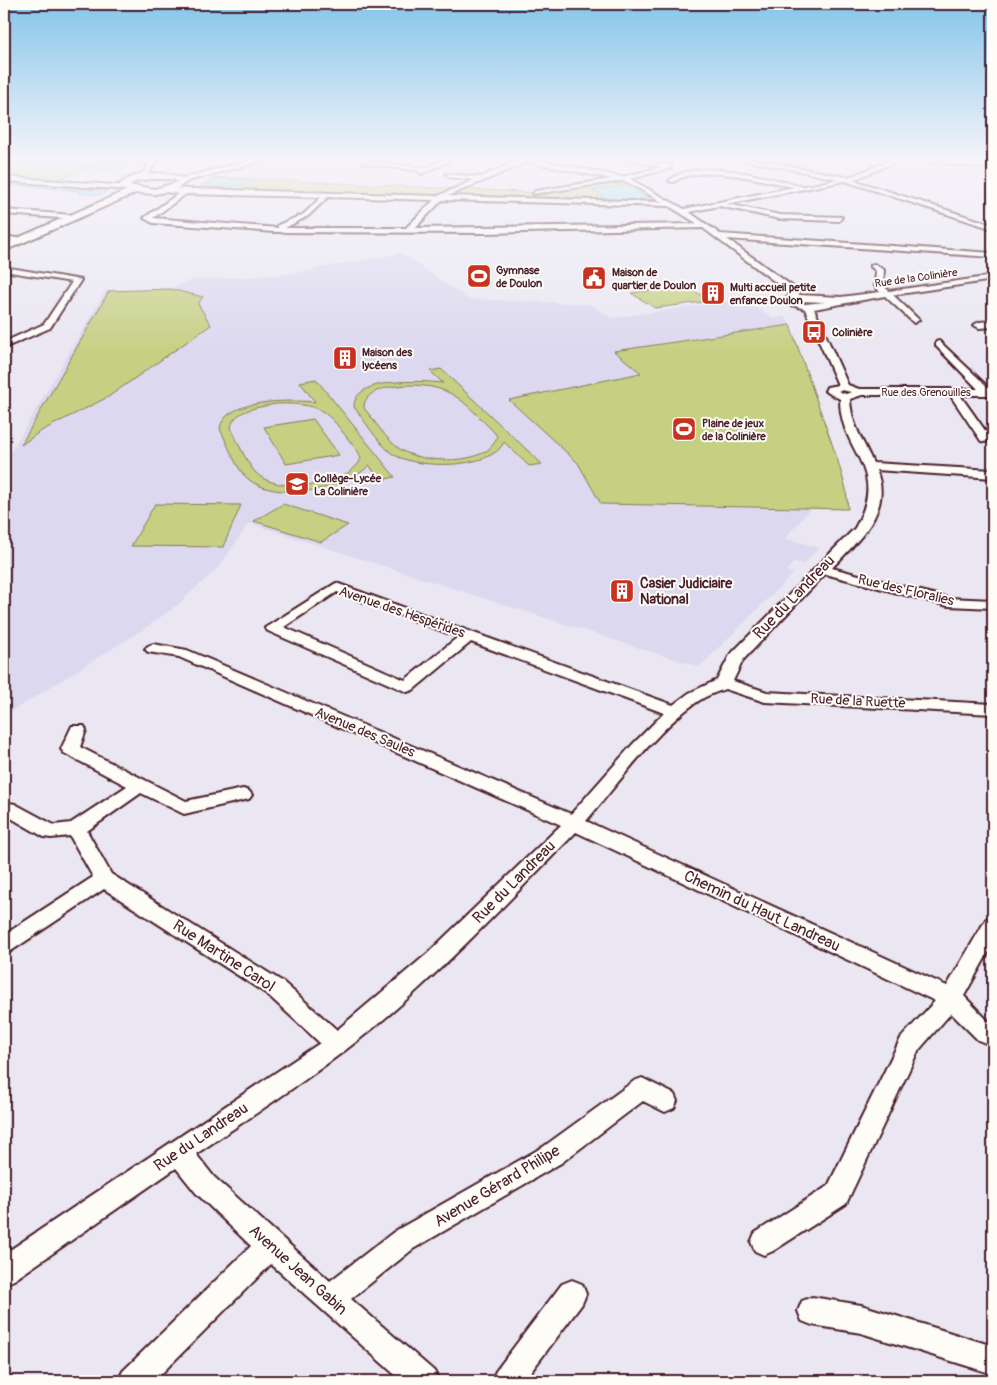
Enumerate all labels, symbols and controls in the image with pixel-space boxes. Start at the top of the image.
sports icon: Gymnase de Doulon [466,263,492,289]
place label: Gymnase de Doulon [496,264,542,290]
public building icon: Maison de quartier de Doulon [581,265,607,291]
place label: Maison de quartier de Doulon [612,266,696,292]
street label: Rue de la Colinière [874,266,959,290]
building icon: Multi accueil petite enfance Doulon [700,280,726,306]
place label: Multi accueil petite enfance Doulon [729,281,816,307]
bus stop icon: Colinière [801,319,827,345]
place label: Colinière [832,326,873,339]
building icon: Maison des lycéens [332,345,358,371]
place label: Maison des lycéens [362,346,412,372]
street label: Rue des Grenouilles [881,386,971,399]
sports icon: Plaine de jeux de la Colinière [671,416,697,442]
place label: Plaine de jeux de la Colinière [702,417,766,443]
school or university icon: Collège-Lycée La Colinière [284,471,310,497]
place label: Collège-Lycée La Colinière [314,472,382,498]
street label: Rue du Landreau [749,551,839,643]
street label: Rue des Floralies [856,571,956,609]
place label: Casier Judiciaire National [640,575,733,608]
building icon: Casier Judiciaire National [609,578,635,604]
street label: Avenue des Hespérides [337,582,468,642]
street label: Rue de la Ruette [810,690,906,712]
street label: Avenue des Saules [312,703,418,761]
street label: Rue du Landreau [468,836,560,928]
street label: Chemin du Haut Landreau [681,866,843,956]
street label: Rue Martine Carol [169,915,279,997]
street label: Rue du Landreau [150,1098,252,1176]
street label: Avenue Gérard Philipe [431,1141,564,1231]
street label: Avenue Jean Gabin [245,1221,351,1319]

